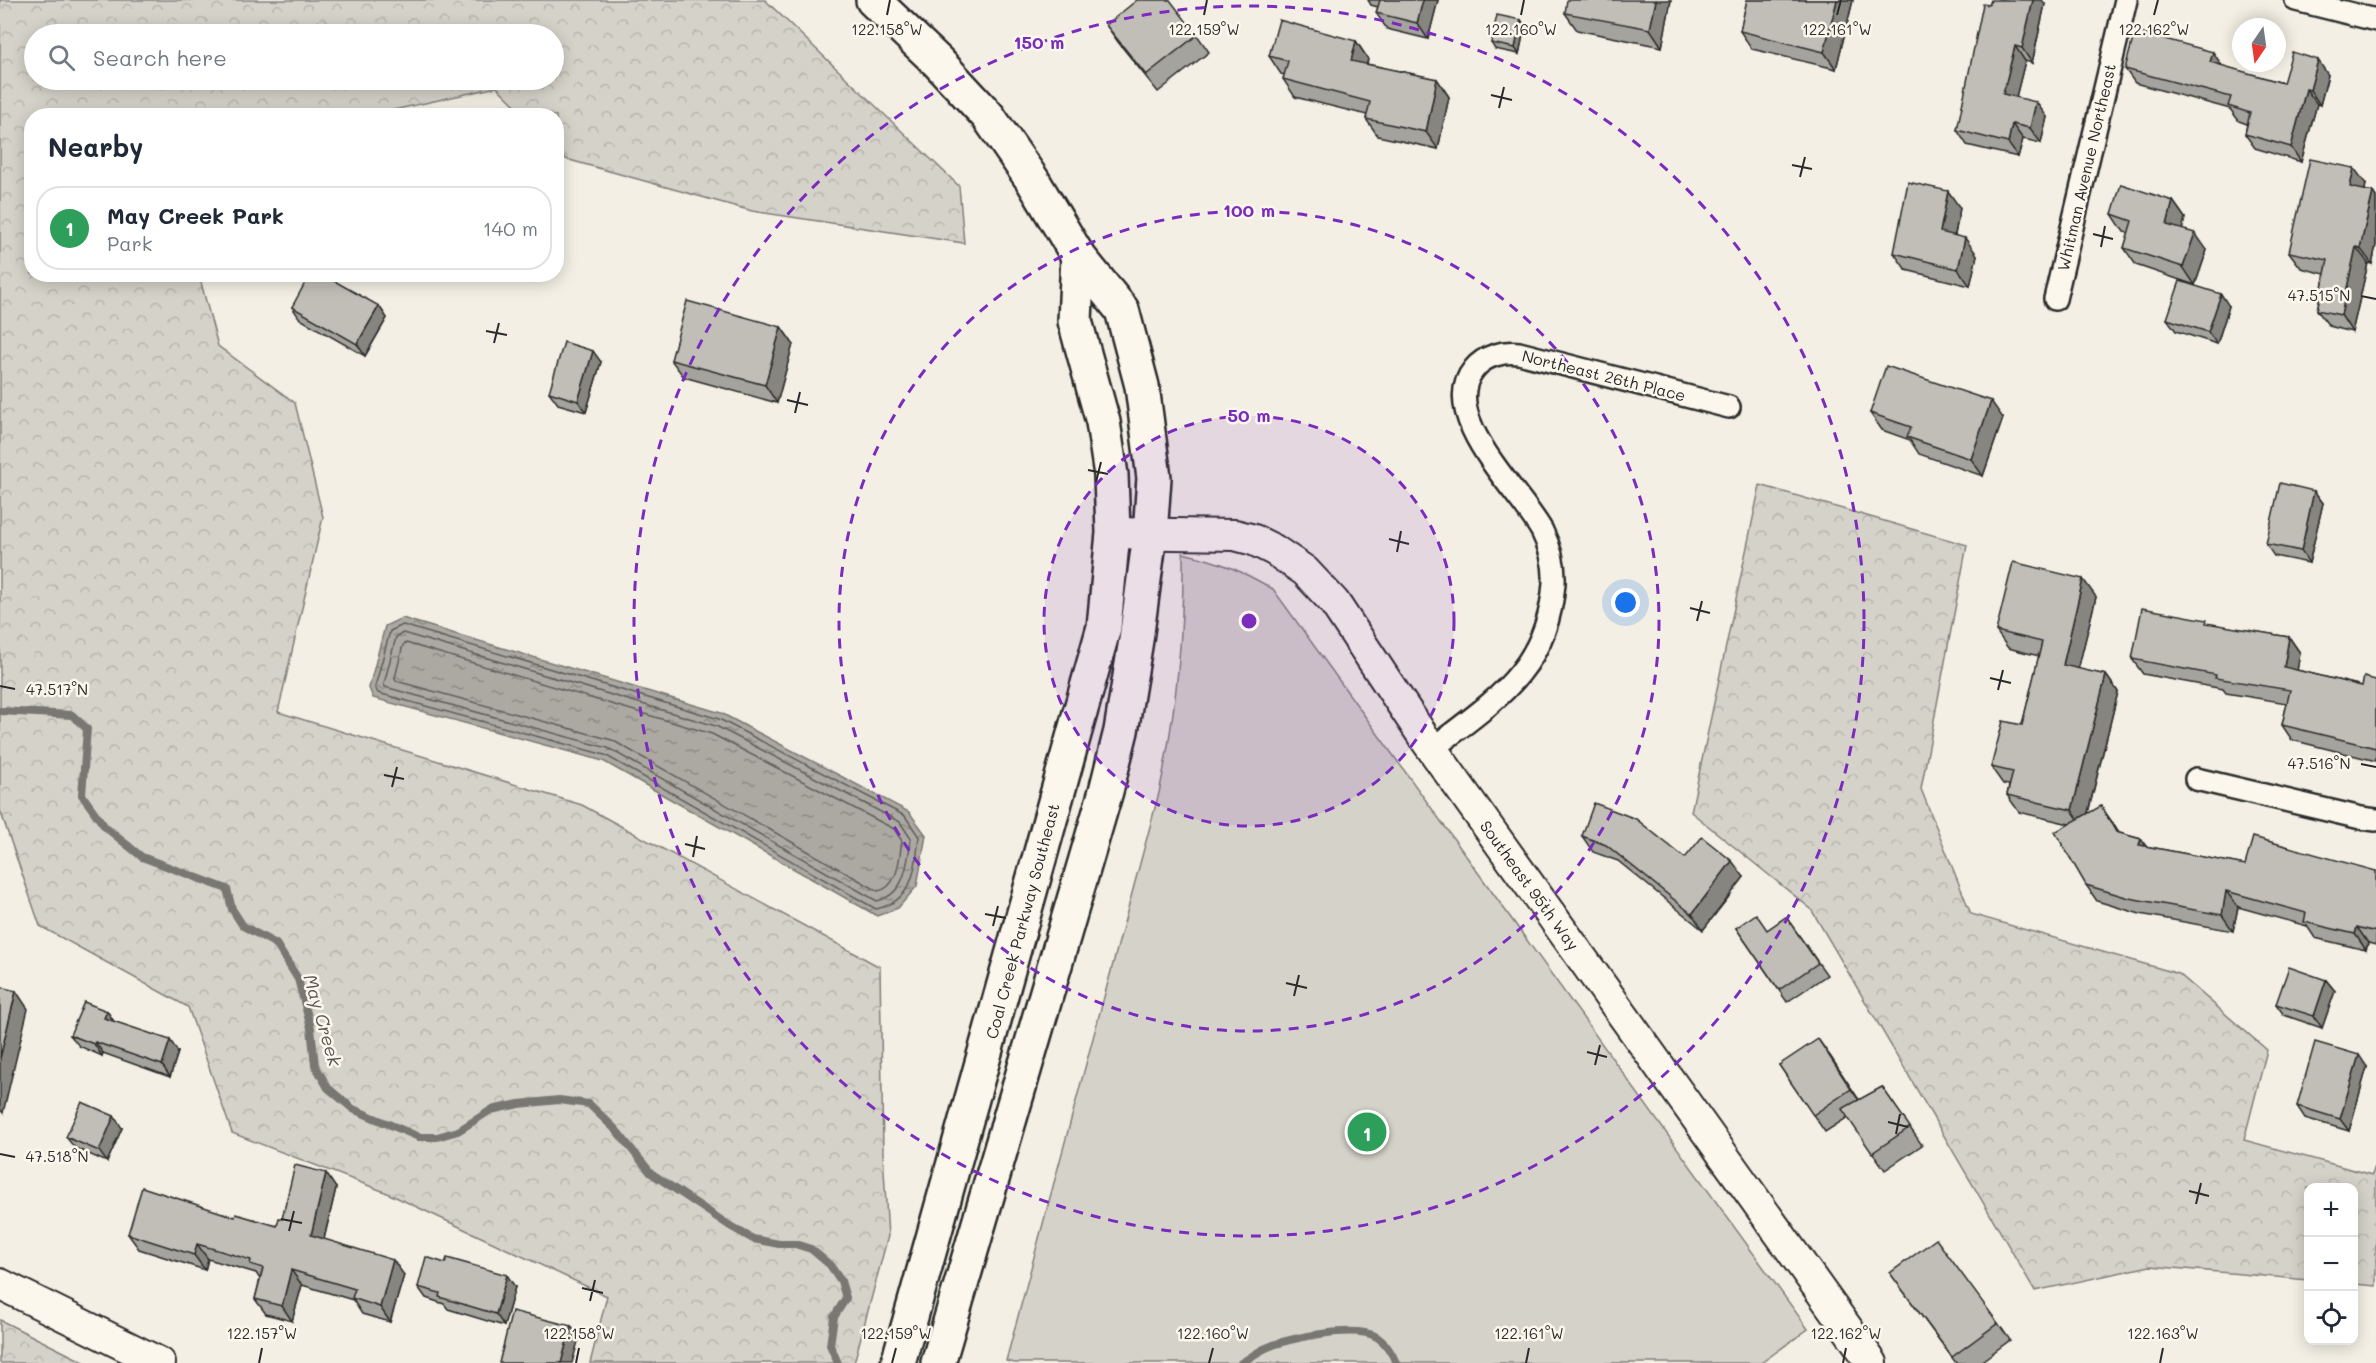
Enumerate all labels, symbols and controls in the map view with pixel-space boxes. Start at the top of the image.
north arrow [2232,18,2286,72]
text: 122.158°W [851,19,923,39]
text: 122.159°W [1168,19,1240,39]
text: 122.160°W [1485,19,1557,39]
text: 122.161°W [1802,19,1872,39]
text: 122.162°W [2119,19,2189,39]
search box [24,24,564,90]
text: 150 m [1014,30,1064,54]
icon: search [45,41,78,74]
text: Search here [93,43,227,72]
street label: Whitman Avenue Northeast [2052,61,2120,273]
text: Nearby [48,130,143,164]
text: 100 m [1223,198,1275,222]
text: May Creek Park [107,201,284,230]
text: 1 [65,215,74,241]
text: 140 m [483,215,538,241]
text: Park [107,230,152,256]
text: 47.515°N [2288,285,2350,305]
street label: Northeast 26th Place [1520,344,1688,406]
text: 50 m [1228,403,1270,427]
your location [1611,588,1640,617]
centre of rings [1239,611,1259,631]
text: 47.517°N [26,679,88,699]
text: 47.516°N [2288,753,2350,773]
street label: Coal Creek Parkway Southeast [980,801,1064,1041]
street label: Southeast 95th Way [1476,816,1584,954]
water label: May Creek [298,971,348,1069]
pin: 1 [1348,1110,1386,1154]
text: 47.518°N [26,1146,88,1166]
map controls [2304,1183,2358,1345]
button: + [2304,1183,2358,1237]
button: − [2304,1237,2358,1291]
button: locate [2304,1291,2358,1345]
text: 122.157°W [227,1323,297,1343]
text: 122.158°W [543,1323,615,1343]
text: 122.159°W [860,1323,932,1343]
text: 122.160°W [1177,1323,1249,1343]
text: 122.161°W [1494,1323,1564,1343]
text: 122.162°W [1811,1323,1881,1343]
text: 122.163°W [2127,1323,2199,1343]

